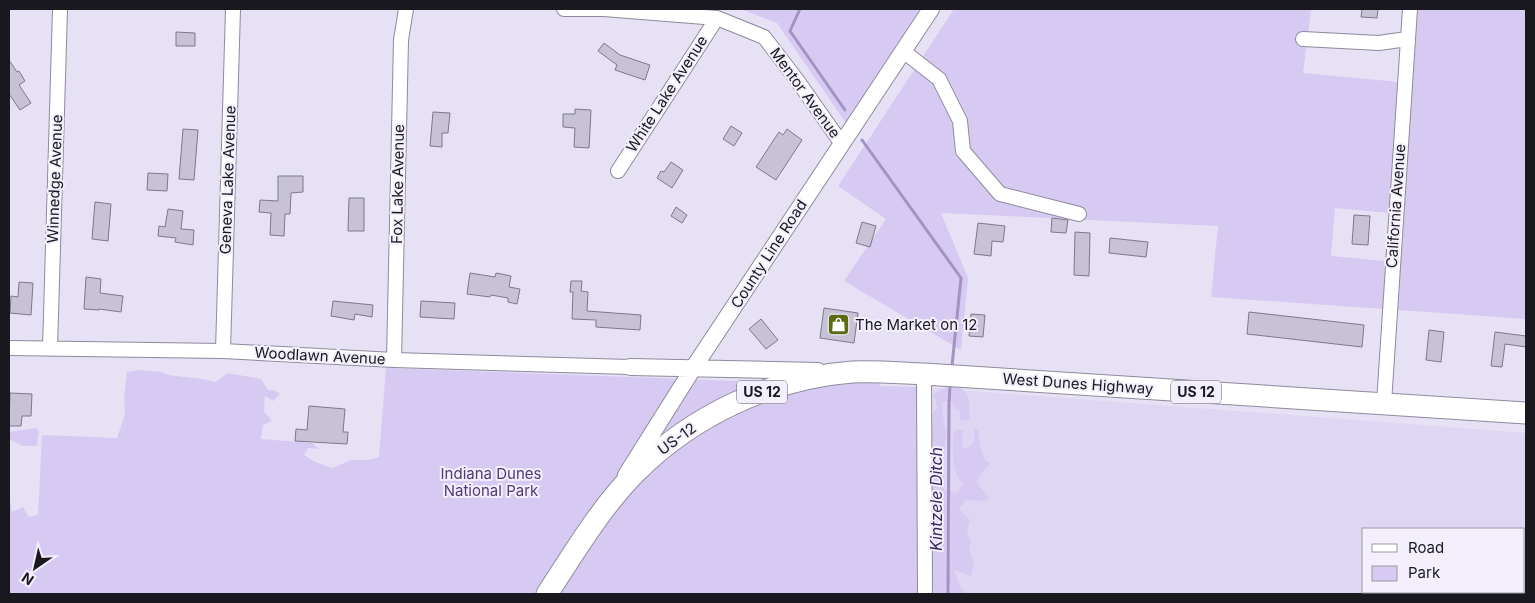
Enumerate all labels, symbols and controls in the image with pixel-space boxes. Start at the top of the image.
street label: White Lake Avenue [622,32,711,156]
street label: Mentor Avenue [766,44,845,142]
street label: Geneva Lake Avenue [215,105,240,255]
street label: Winnedge Avenue [43,114,66,244]
street label: Fox Lake Avenue [387,124,408,244]
street label: California Avenue [1382,143,1409,269]
street label: County Line Road [726,196,811,312]
shop icon: The Market on 12 [827,313,851,337]
place label: The Market on 12 [855,315,977,334]
street label: Woodlawn Avenue [254,343,386,368]
street label: West Dunes Highway [1002,369,1155,398]
road number: US 12 [737,381,787,404]
road number: US 12 [1171,381,1221,404]
street label: US-12 [654,418,700,459]
water label: Kintzele Ditch [926,447,946,551]
park label: Indiana Dunes National Park [441,464,542,500]
legend [1362,528,1525,593]
text: Road [1408,538,1444,557]
north arrow [10,543,60,593]
text: Park [1408,563,1441,582]
text: N [18,569,37,589]

